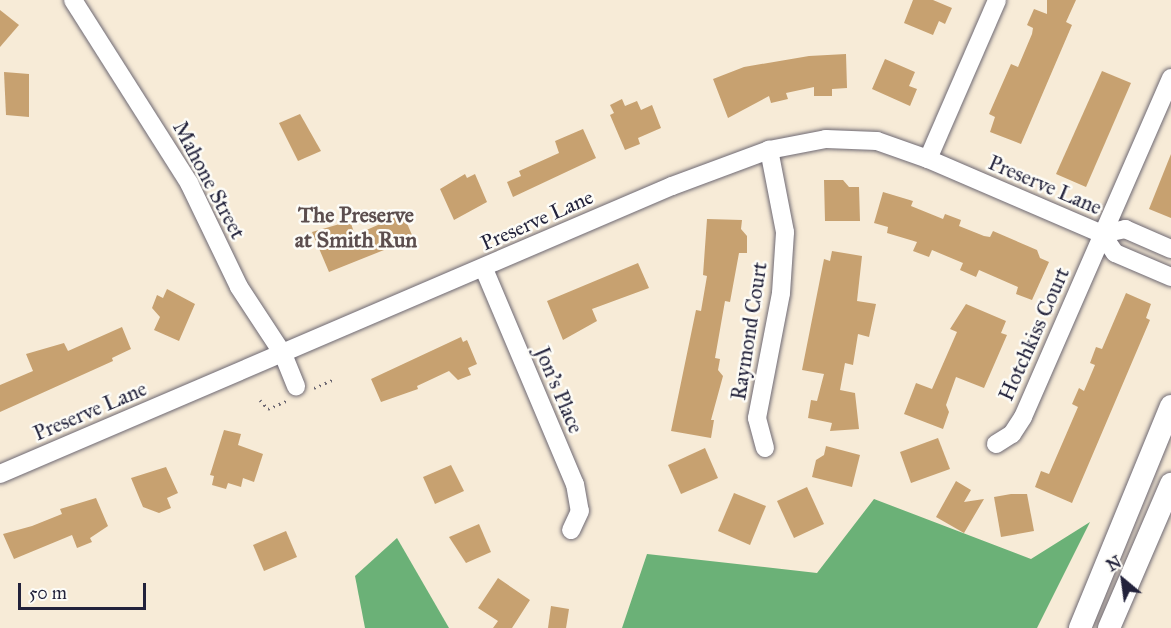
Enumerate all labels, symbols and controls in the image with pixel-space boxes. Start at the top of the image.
street label: Mahone Street [167,117,251,243]
street label: Preserve Lane [985,150,1105,220]
street label: Preserve Lane [477,184,597,256]
district label: The Preserve at Smith Run [295,201,417,252]
street label: Raymond Court [726,260,772,402]
street label: Hotchkiss Court [993,263,1075,405]
street label: Jon's Place [530,343,588,437]
street label: Preserve Lane [30,376,150,446]
north arrow [1093,550,1153,610]
text: N [1103,552,1125,575]
scale bar [21,571,148,609]
text: 50 m [29,582,67,604]

